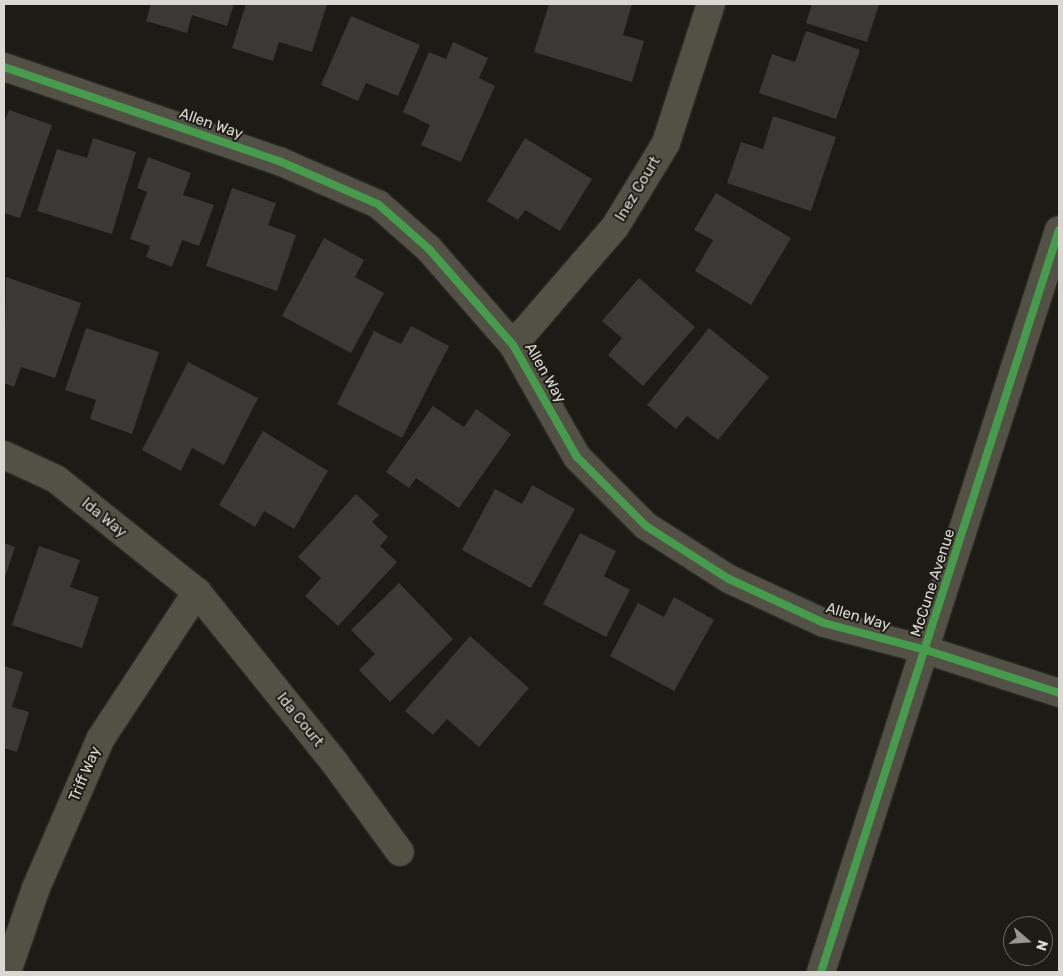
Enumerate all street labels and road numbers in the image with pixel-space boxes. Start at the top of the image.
street label: Allen Way [177,105,245,143]
street label: Inez Court [612,153,664,225]
street label: Allen Way [521,340,569,406]
street label: Ida Way [78,494,130,542]
street label: McCune Avenue [907,527,959,639]
street label: Allen Way [824,599,892,635]
street label: Ida Court [273,689,327,751]
street label: Triff Way [65,743,105,805]

